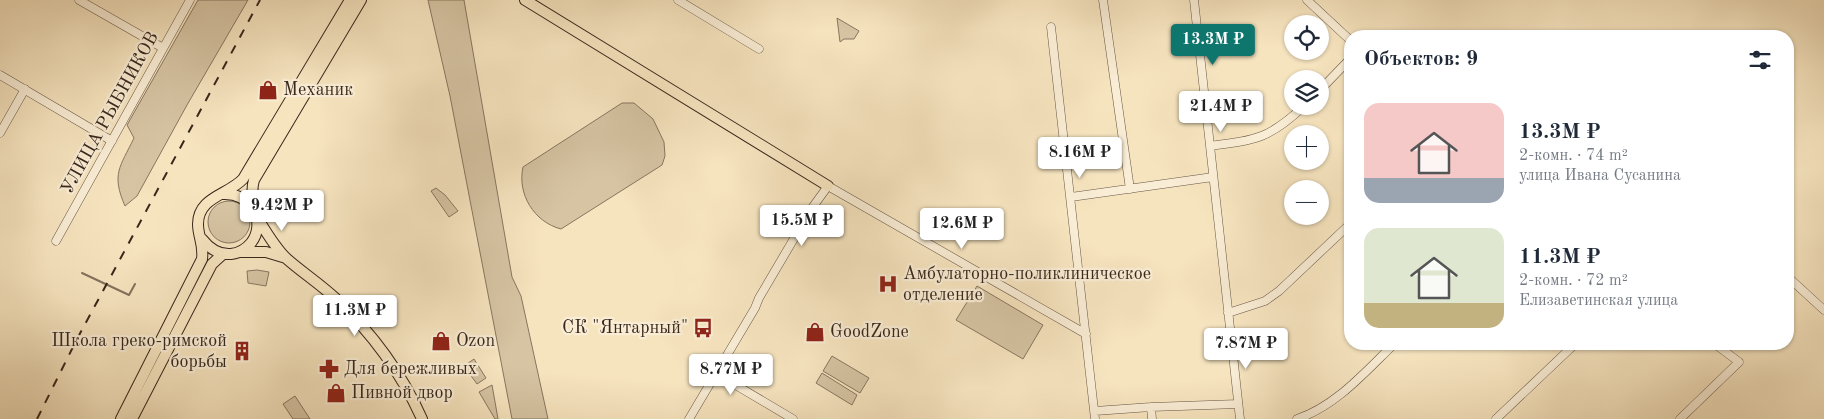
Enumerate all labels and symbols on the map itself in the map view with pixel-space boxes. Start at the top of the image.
pin: 13.3M ₽ [1167,23,1259,66]
street label: УЛИЦА РЫБНИКОВ [58,29,162,197]
shop icon: Механик [257,79,279,101]
place label: Механик [283,81,353,99]
pin: 21.4M ₽ [1175,90,1267,133]
pin: 8.16M ₽ [1034,136,1126,179]
pin: 9.42M ₽ [236,190,328,232]
pin: 15.5M ₽ [756,204,848,247]
pin: 12.6M ₽ [916,208,1008,250]
place label: Амбулаторно-поликлиническое отделение [903,265,1151,304]
hospital icon: Амбулаторно-поликлиническое отделение [877,273,899,295]
pin: 11.3M ₽ [309,294,401,337]
bus stop icon: СК "Янтарный" [692,317,714,339]
place label: СК "Янтарный" [562,319,688,337]
shop icon: GoodZone [804,321,826,343]
place label: GoodZone [830,323,909,341]
pin: 7.87M ₽ [1200,328,1292,370]
shop icon: Ozon [430,330,452,352]
place label: Школа греко-римской борьбы [51,332,227,371]
place label: Ozon [456,332,495,350]
building icon: Школа греко-римской борьбы [231,340,253,362]
pin: 8.77M ₽ [685,354,777,396]
pharmacy icon: Для бережливых [318,358,340,380]
place label: Для бережливых [344,360,477,378]
shop icon: Пивной двор [325,382,347,404]
place label: Пивной двор [351,384,453,402]

